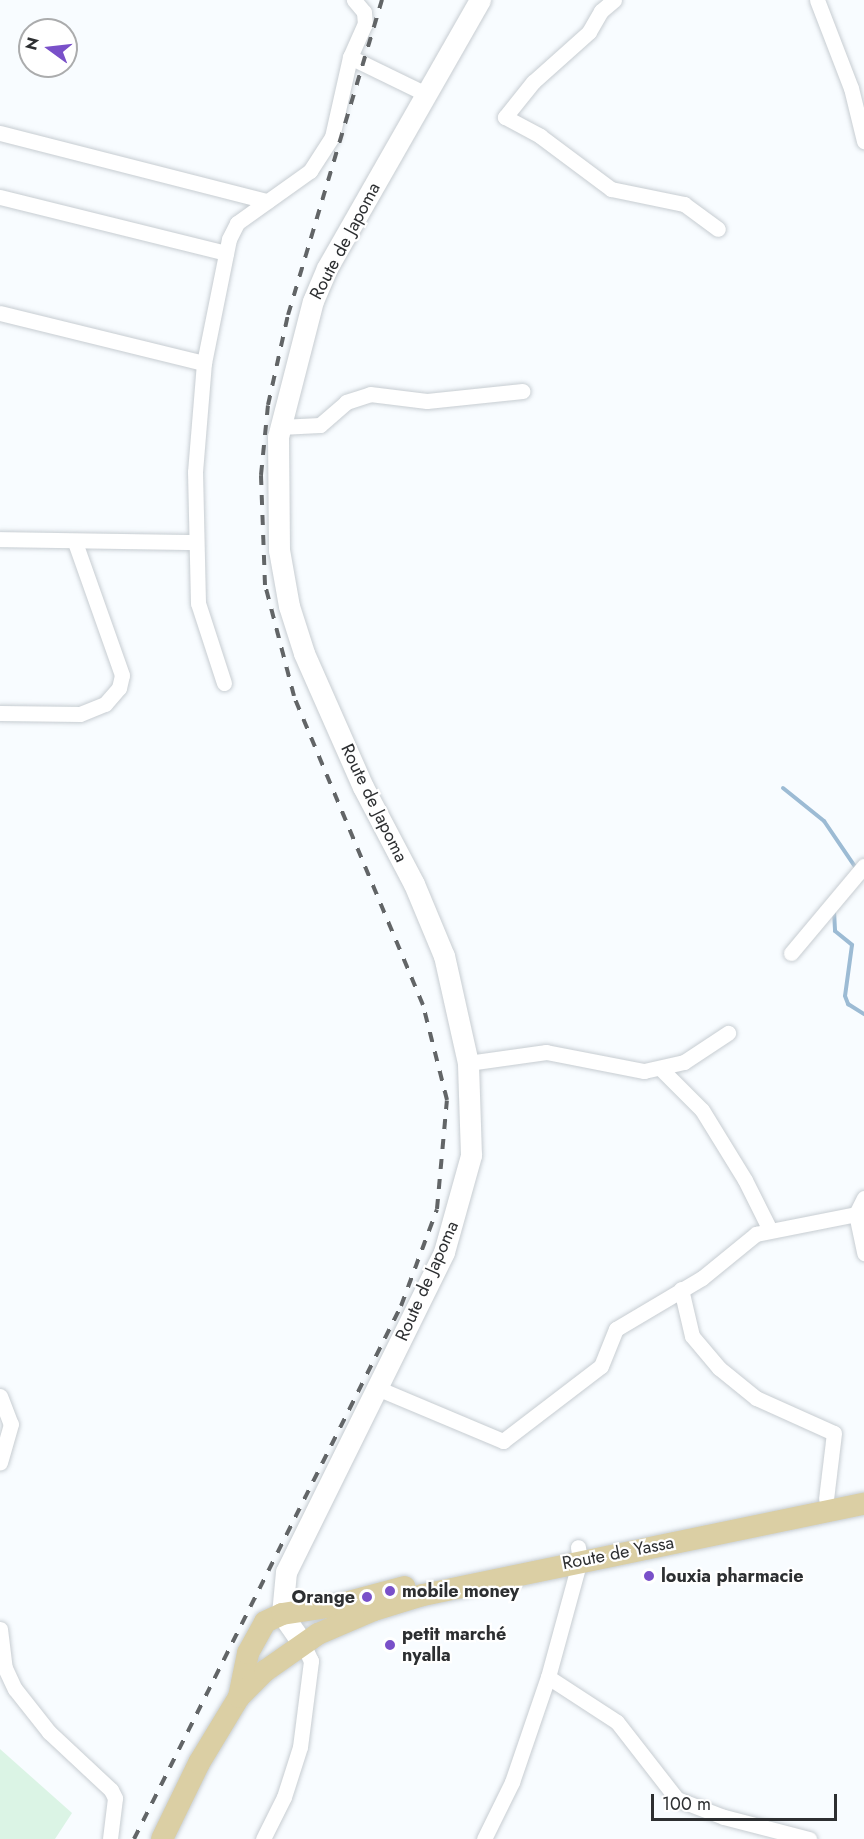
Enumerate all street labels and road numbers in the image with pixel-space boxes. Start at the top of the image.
street label: Route de Japoma [305,179,385,303]
street label: Route de Japoma [336,740,412,866]
street label: Route de Japoma [391,1218,463,1344]
street label: Route de Yassa [560,1532,676,1574]

